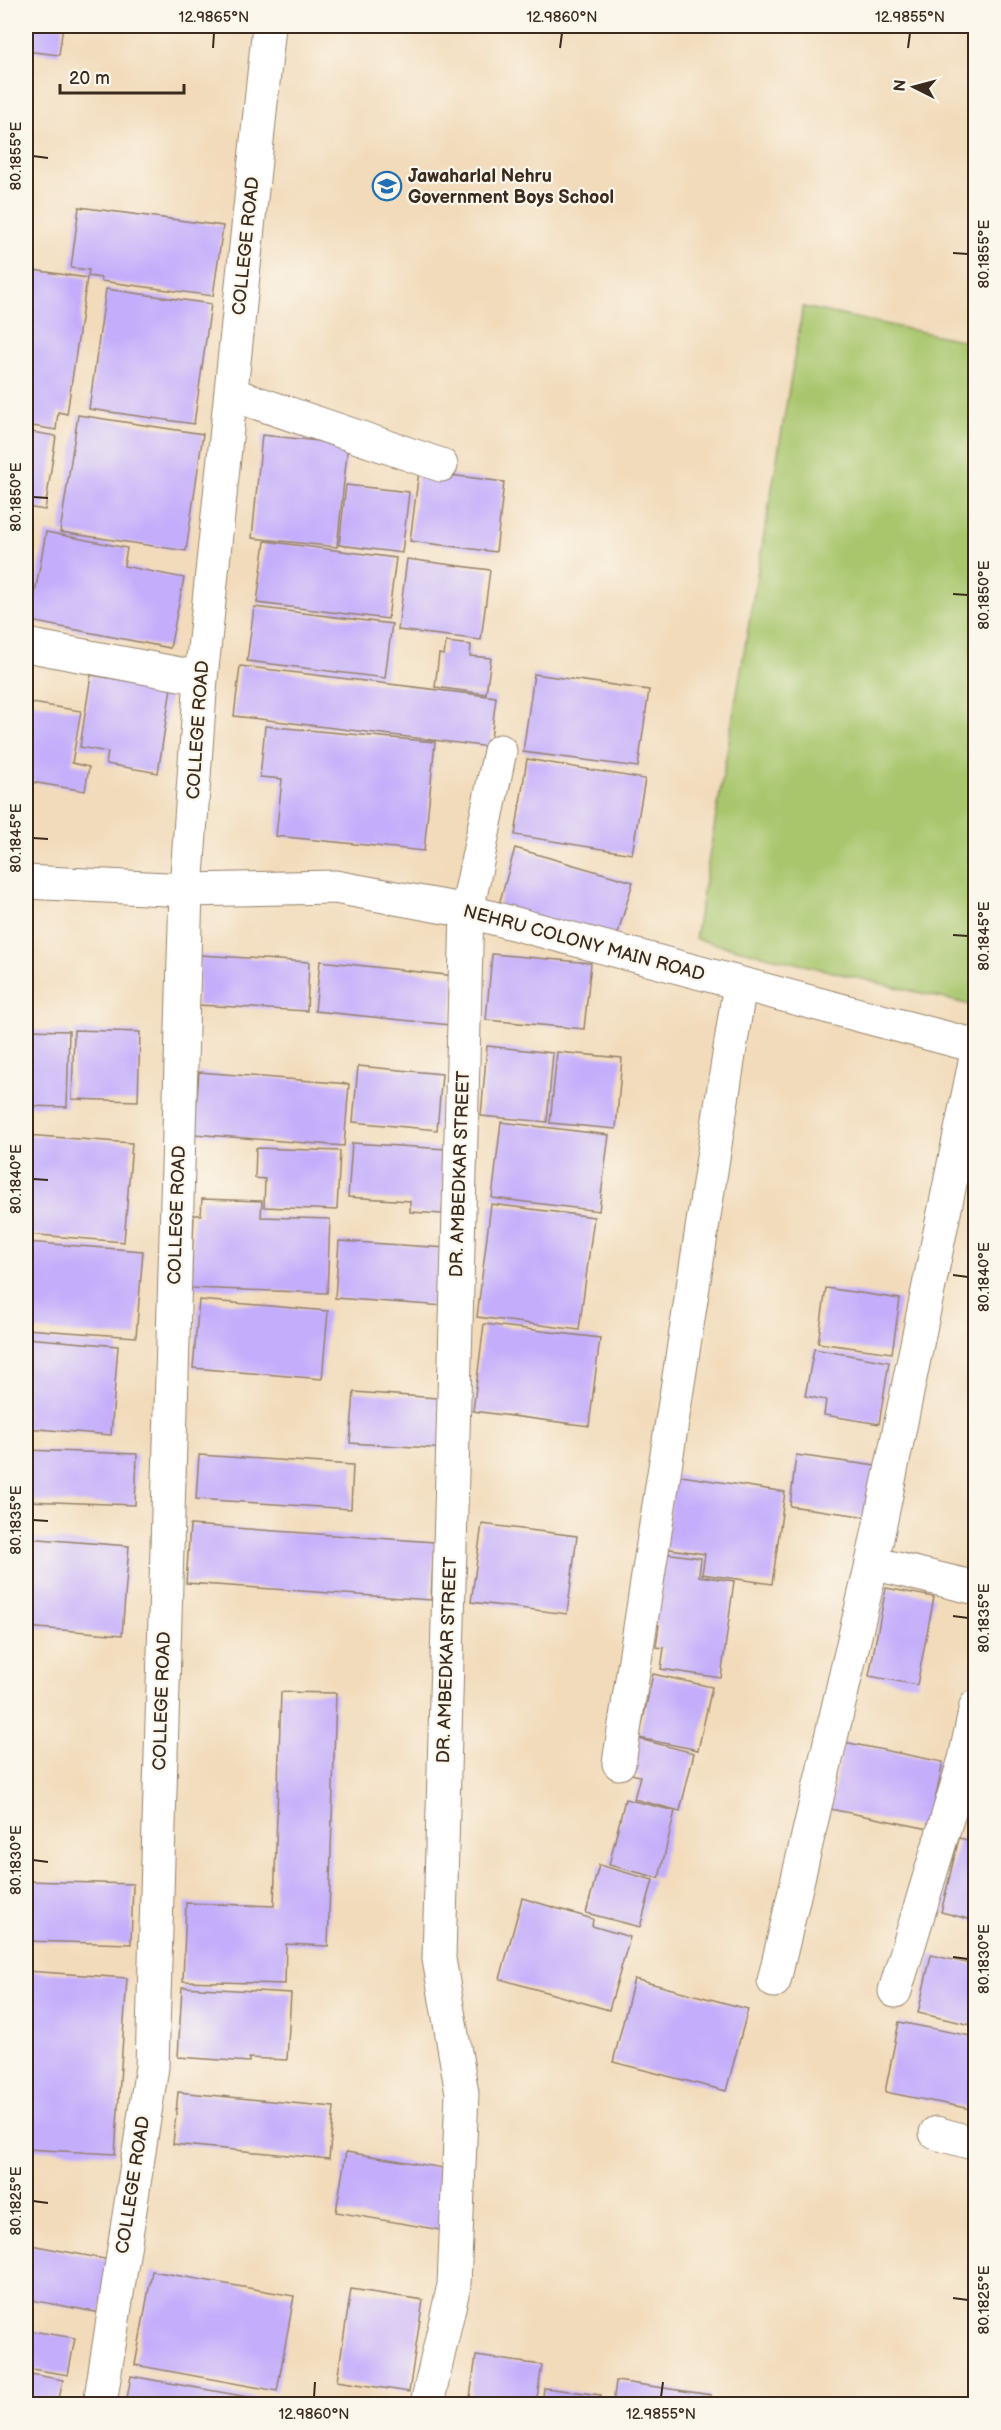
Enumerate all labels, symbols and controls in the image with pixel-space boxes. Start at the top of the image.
text: 12.9865°N [179,8,249,27]
text: 12.9860°N [526,8,598,27]
text: 12.9855°N [875,8,945,27]
scale bar [60,57,184,95]
north arrow [884,57,944,117]
text: 20 m [69,68,110,89]
text: N [890,79,911,93]
text: 80.1855°E [7,121,26,190]
place label: Jawaharlal Nehru Government Boys School [408,166,614,208]
school or university icon: Jawaharlal Nehru Government Boys School [371,170,403,202]
street label: COLLEGE ROAD [228,176,264,316]
text: 80.1855°E [975,219,994,288]
text: 80.1850°E [7,462,26,532]
text: 80.1850°E [975,560,994,630]
street label: COLLEGE ROAD [183,660,213,800]
text: 80.1845°E [7,803,26,873]
street label: NEHRU COLONY MAIN ROAD [461,901,707,985]
text: 80.1845°E [975,901,994,971]
street label: DR. AMBEDKAR STREET [446,1070,474,1278]
text: 80.1840°E [7,1144,26,1214]
street label: COLLEGE ROAD [164,1145,190,1285]
text: 80.1840°E [975,1242,994,1312]
text: 80.1835°E [7,1485,26,1555]
street label: DR. AMBEDKAR STREET [433,1556,461,1764]
text: 80.1835°E [975,1583,994,1653]
street label: COLLEGE ROAD [149,1631,175,1771]
text: 80.1830°E [7,1825,26,1895]
text: 80.1830°E [975,1924,994,1994]
street label: COLLEGE ROAD [112,2115,154,2255]
text: 80.1825°E [7,2166,26,2236]
text: 80.1825°E [975,2265,994,2335]
text: 12.9860°N [278,2405,350,2424]
text: 12.9855°N [626,2405,696,2424]

